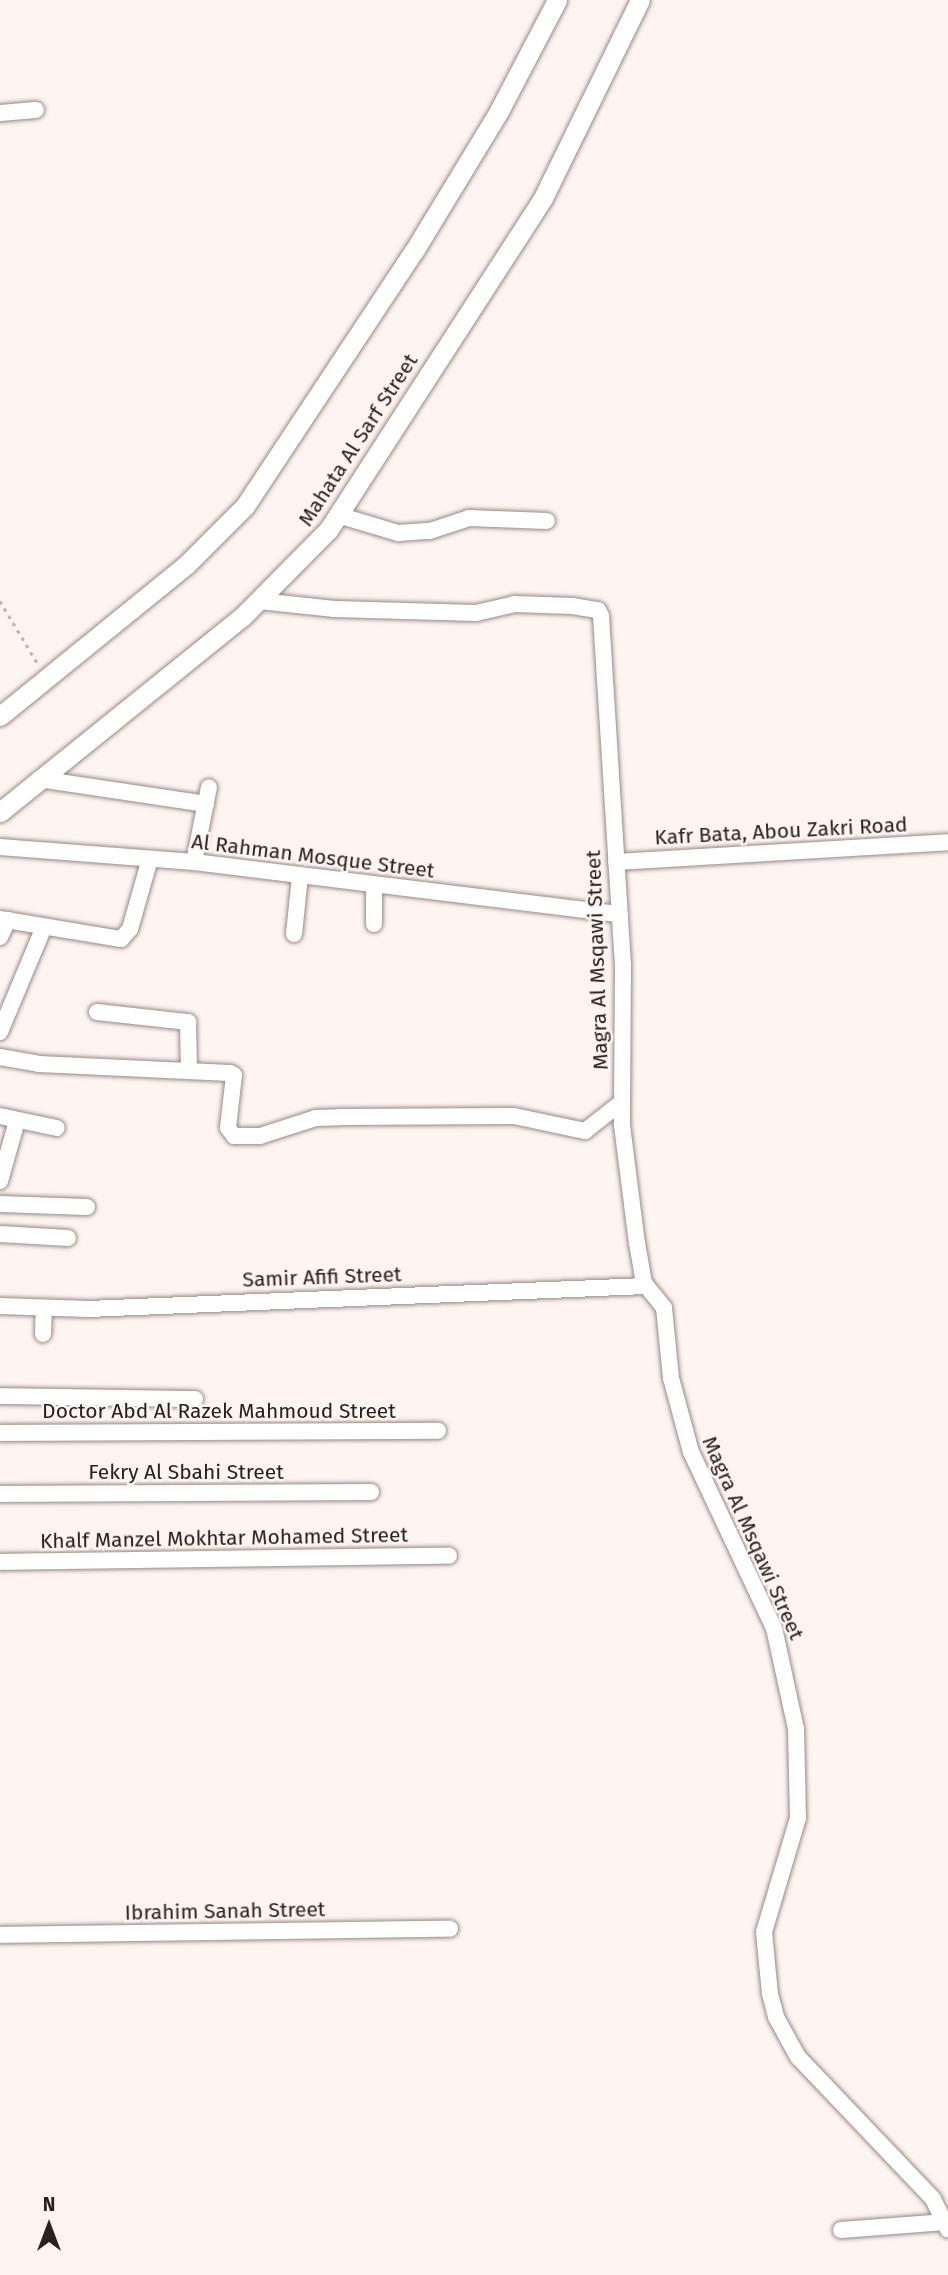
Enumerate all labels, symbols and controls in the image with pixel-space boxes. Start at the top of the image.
street label: Mahata Al Sarf Street [293,349,423,531]
street label: Kafr Bata, Abou Zakri Road [654,812,908,850]
street label: Al Rahman Mosque Street [190,829,436,883]
street label: Magra Al Msqawi Street [581,850,613,1070]
street label: Samir Afifi Street [242,1262,402,1292]
street label: Doctor Abd Al Razek Mahmoud Street [42,1398,396,1424]
street label: Magra Al Msqawi Street [697,1432,809,1644]
street label: Fekry Al Sbahi Street [88,1459,284,1485]
street label: Khalf Manzel Mokhtar Mohamed Street [40,1522,408,1554]
street label: Ibrahim Sanah Street [124,1897,326,1925]
north arrow [14,2191,84,2261]
text: N [43,2193,55,2216]

